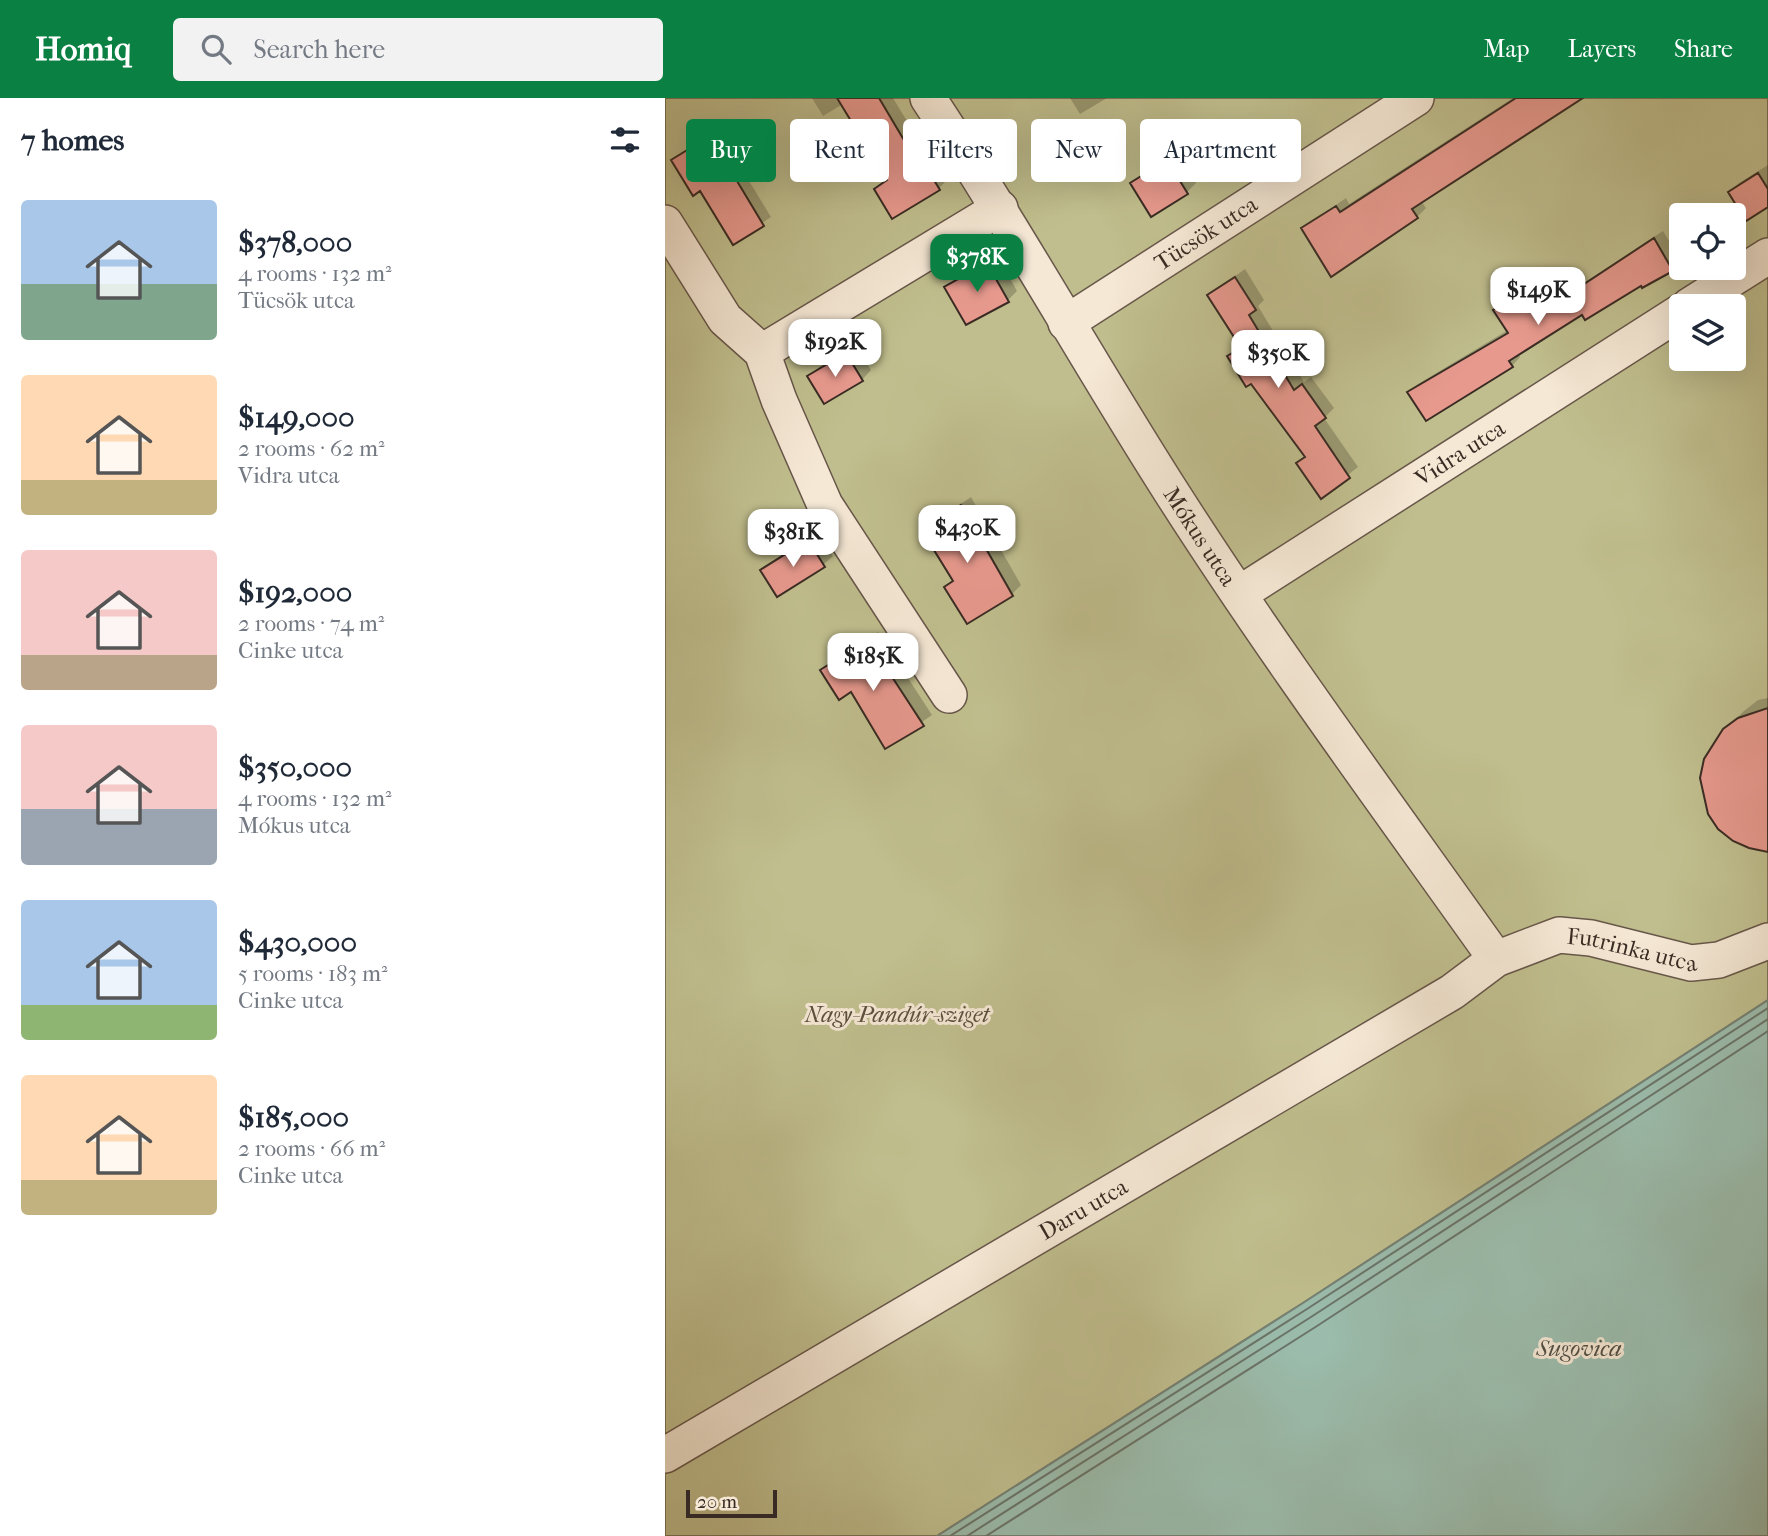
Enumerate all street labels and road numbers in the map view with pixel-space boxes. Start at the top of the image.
street label: Tücsök utca [1149,191,1263,277]
street label: Vidra utca [1409,414,1510,493]
street label: Mókus utca [1158,482,1242,591]
street label: Futrinka utca [1566,923,1698,977]
street label: Daru utca [1034,1173,1133,1246]

